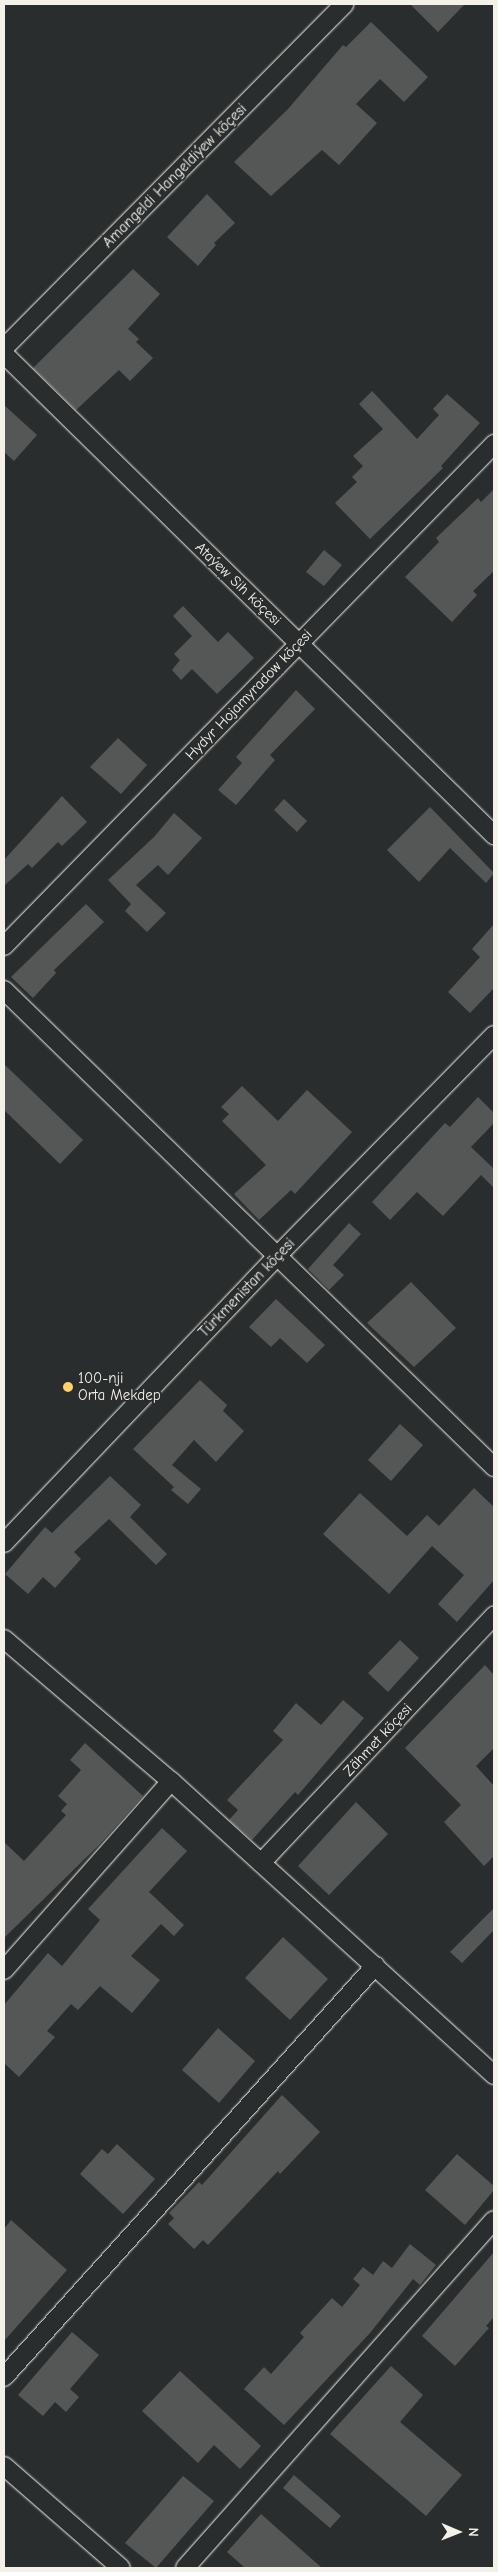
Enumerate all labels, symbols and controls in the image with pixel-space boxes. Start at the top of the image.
street label: Amangeldi Hangeldiýew köçesi [99,100,251,252]
street label: Ataýew Sih köçesi [191,539,285,629]
street label: Hydyr Hojamyradow köçesi [182,626,316,764]
street label: Türkmenistan köçesi [195,1235,299,1341]
place label: 100-nji Orta Mekdep [78,1369,161,1404]
marker: 100-nji Orta Mekdep [62,1381,74,1393]
street label: Zähmet köçesi [340,1700,416,1780]
north arrow [433,2507,483,2557]
text: N [465,2528,482,2537]

